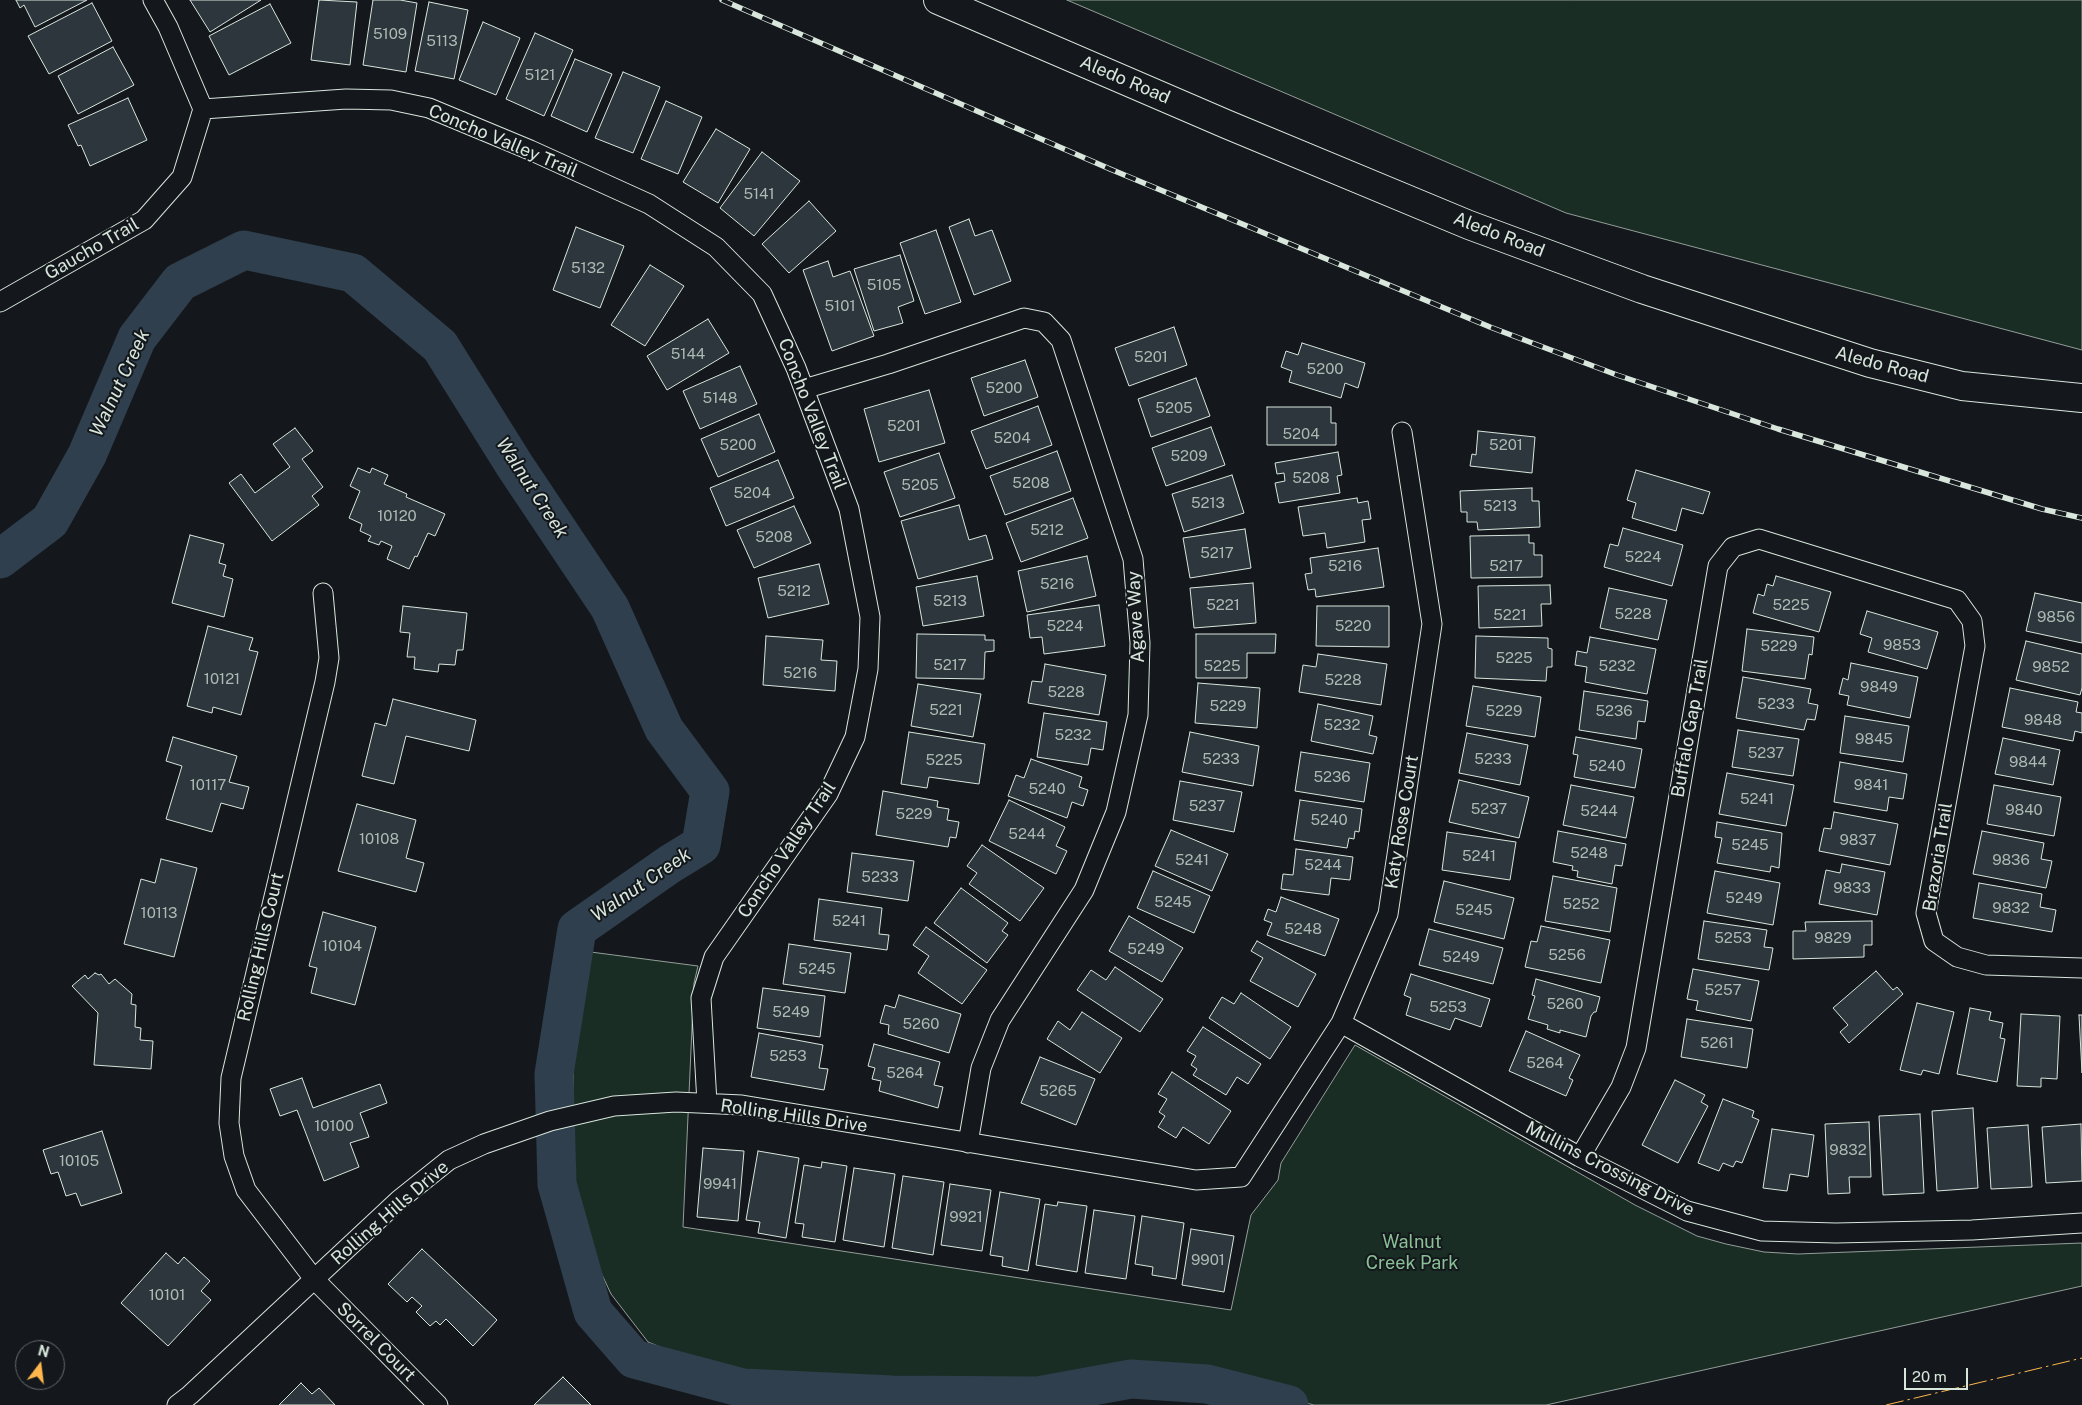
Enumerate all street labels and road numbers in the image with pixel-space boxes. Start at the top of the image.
street label: Aledo Road [1077,51,1173,109]
street label: Concho Valley Trail [425,100,581,182]
street label: Aledo Road [1450,208,1548,262]
street label: Gaucho Trail [41,213,143,285]
street label: Concho Valley Trail [773,336,851,492]
street label: Aledo Road [1833,342,1931,388]
street label: Agave Way [1123,570,1149,664]
street label: Buffalo Gap Trail [1667,657,1713,799]
street label: Katy Rose Court [1381,754,1423,890]
street label: Concho Valley Trail [733,778,841,922]
street label: Brazoria Trail [1919,801,1957,913]
street label: Rolling Hills Court [233,870,289,1024]
street label: Rolling Hills Drive [719,1095,869,1137]
street label: Mullins Crossing Drive [1522,1117,1698,1221]
street label: Rolling Hills Drive [327,1156,453,1270]
street label: Sorrel Court [332,1298,420,1386]

